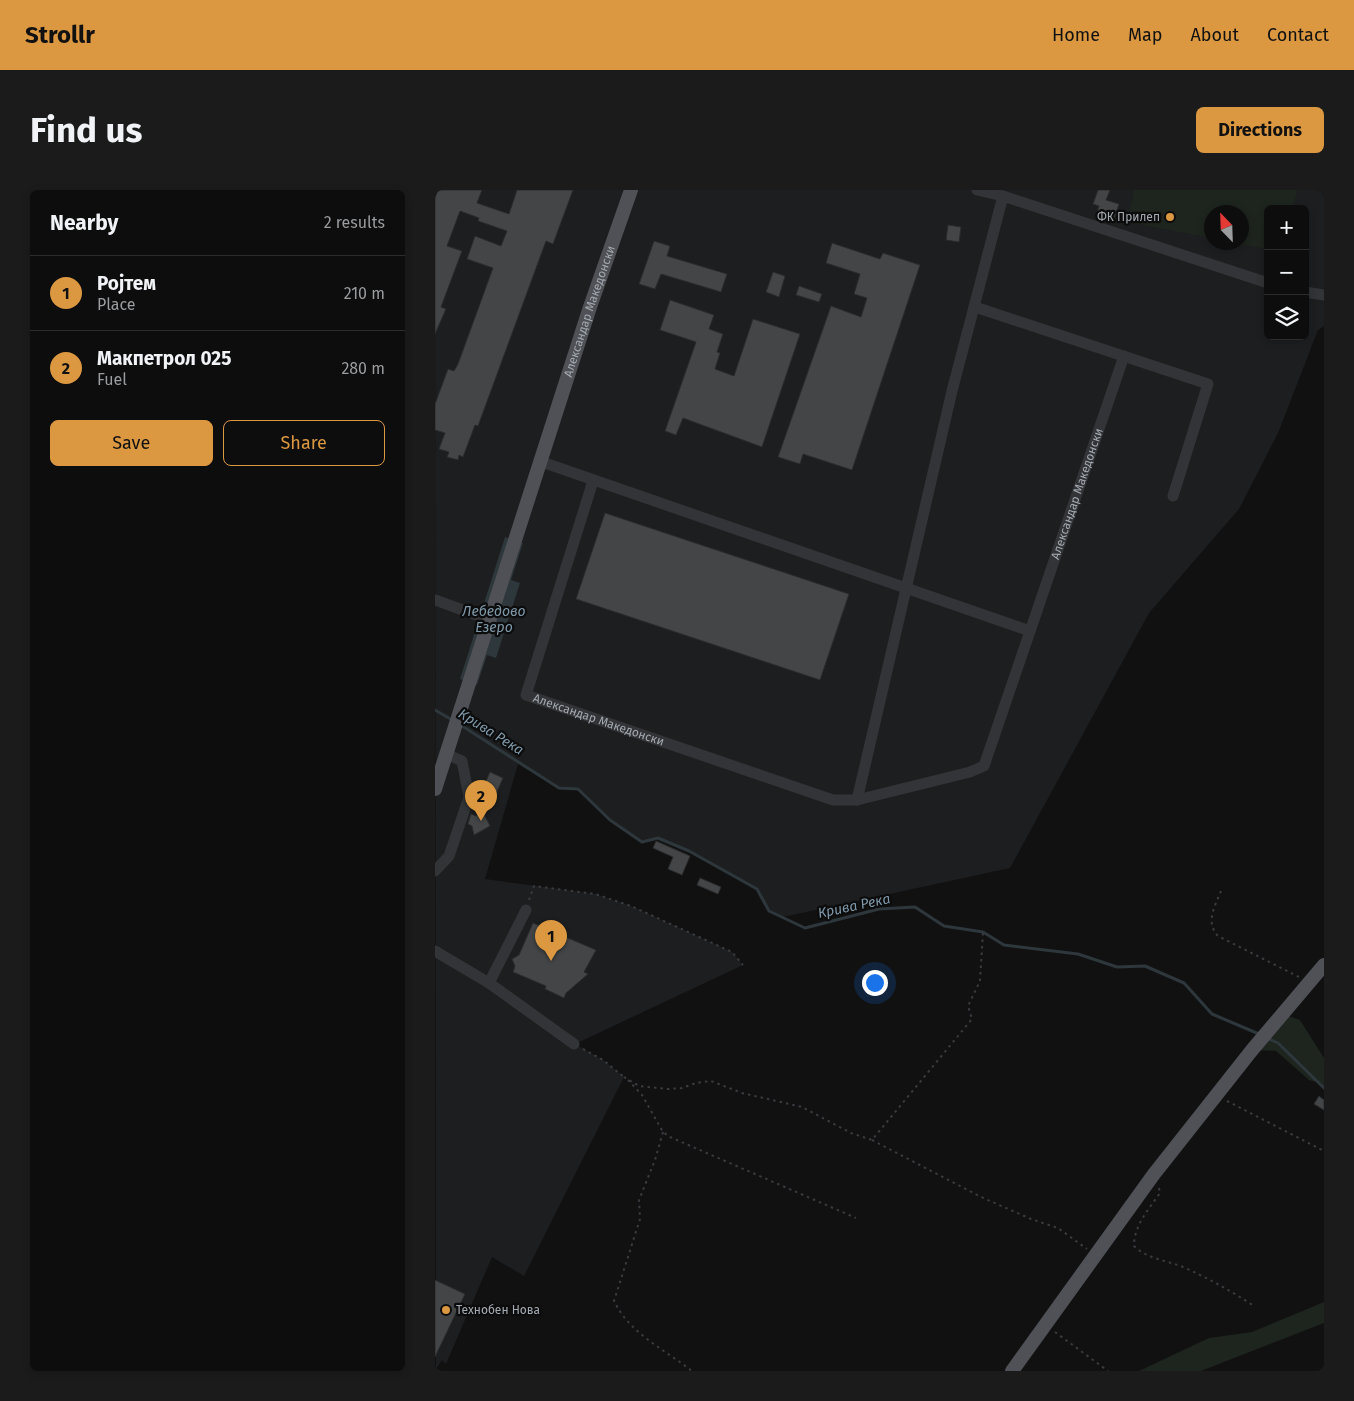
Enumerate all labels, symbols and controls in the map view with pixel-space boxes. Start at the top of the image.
text: Strollr [25,21,95,49]
text: Home [1052,24,1100,46]
text: Map [1128,24,1162,46]
text: About [1190,24,1239,46]
text: Contact [1267,24,1329,46]
button: Directions [1196,107,1324,153]
text: Find us [30,109,142,151]
north arrow [1204,205,1249,250]
map controls [1264,205,1309,340]
button: + [1264,205,1309,250]
text: Nearby [50,210,118,236]
place label: ФК Прилеп [1097,210,1160,224]
marker: ФК Прилеп [1164,211,1176,223]
text: 2 results [324,213,385,232]
street label: Александар Македонски [561,244,618,379]
button: − [1264,250,1309,295]
text: Ројтем [97,272,156,295]
text: 1 [62,284,70,303]
text: 210 m [344,284,385,303]
text: Place [97,295,136,314]
button: layers [1264,295,1309,340]
text: Макпетрол 025 [97,347,231,370]
text: 2 [62,359,70,378]
text: 280 m [341,359,385,378]
text: Fuel [97,370,127,389]
button: Save [50,420,213,466]
button: Share [223,420,385,466]
street label: Александар Македонски [1048,426,1106,561]
water label: Лебедово Езеро [461,603,526,636]
street label: Александар Македонски [531,691,666,749]
water label: Крива Река [455,705,527,759]
pin: 2 [465,780,497,821]
water label: Крива Река [816,890,892,922]
pin: 1 [535,920,567,961]
your location [862,970,888,996]
place label: Технобен Нова [456,1303,540,1317]
marker: Технобен Нова [440,1304,452,1316]

